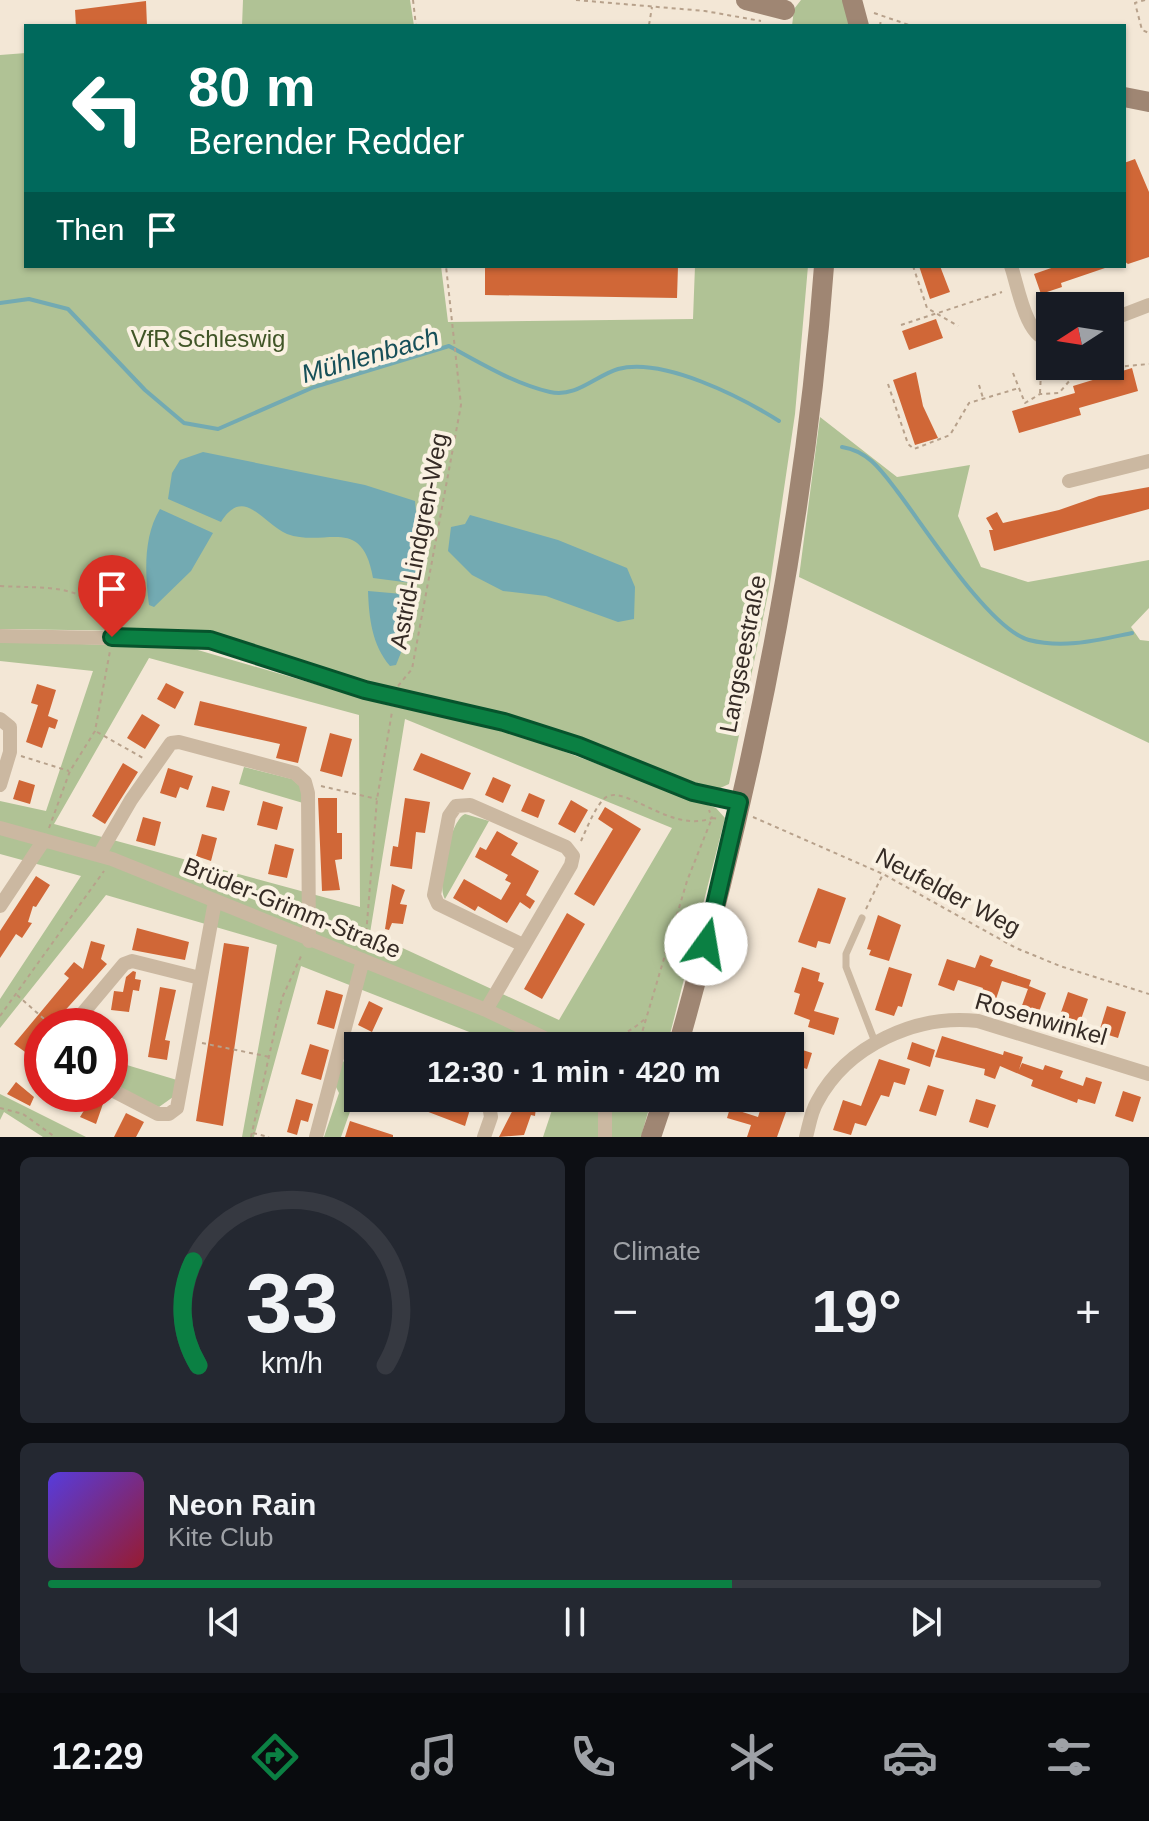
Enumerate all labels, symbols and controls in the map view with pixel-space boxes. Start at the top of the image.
text: 80 m [188,55,316,118]
icon: left [56,56,160,160]
text: Berender Redder [188,121,464,162]
icon: arrive [140,208,184,252]
text: Then [56,213,124,246]
north arrow [1036,292,1124,380]
map controls [1036,292,1124,380]
water label: Mühlenbach [298,321,442,389]
park label: VfR Schleswig [131,325,285,352]
street label: Astrid-Lindgren-Weg [384,431,453,651]
pin [78,555,146,637]
icon: arrive [90,567,134,611]
street label: Langseestraße [714,573,771,735]
street label: Neufelder Weg [871,842,1025,941]
street label: Brüder-Grimm-Straße [180,852,405,964]
position arrow [664,902,748,986]
street label: Rosenwinkel [972,987,1110,1050]
speed limit sign: 40 [24,1008,128,1112]
text: 12:30 · 1 min · 420 m [427,1055,721,1088]
text: Climate [613,1236,701,1266]
text: 33 [246,1257,339,1350]
text: 19° [811,1278,902,1345]
text: − [613,1287,638,1336]
text: + [1075,1287,1101,1336]
text: km/h [261,1347,323,1379]
text: Neon Rain [168,1488,316,1521]
text: Kite Club [168,1522,274,1552]
icon: previous [202,1600,246,1644]
icon: pause [553,1600,597,1644]
icon: next [904,1600,948,1644]
icon: directions [247,1729,303,1785]
icon: music [406,1729,462,1785]
icon: phone [565,1729,621,1785]
icon: climate [724,1729,780,1785]
icon: car [882,1729,938,1785]
icon: filters [1041,1729,1097,1785]
text: 12:29 [51,1736,144,1777]

